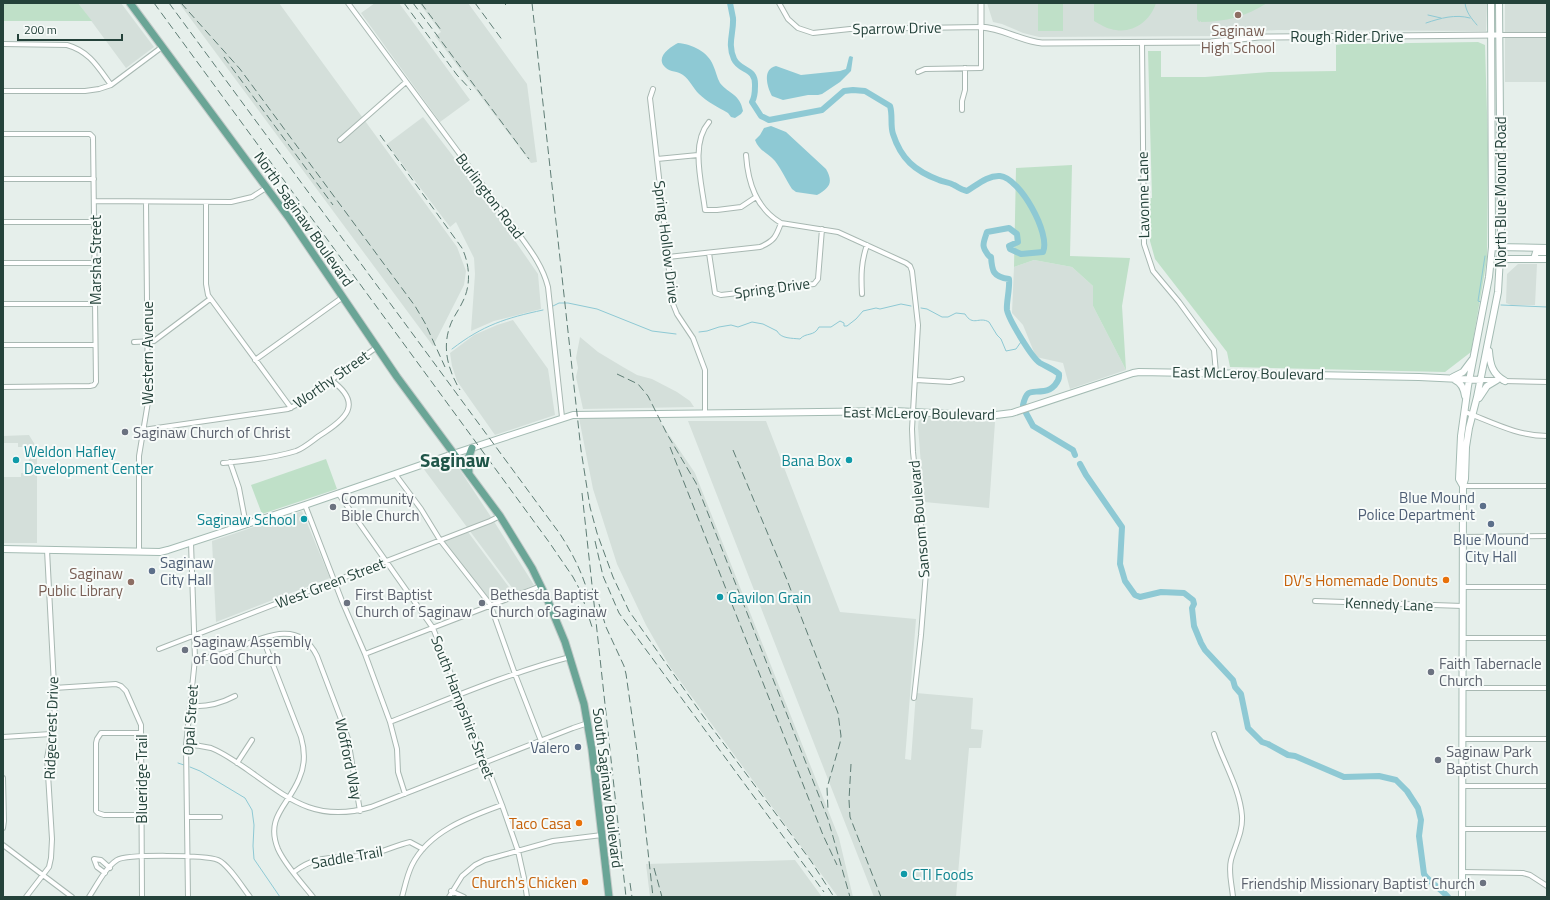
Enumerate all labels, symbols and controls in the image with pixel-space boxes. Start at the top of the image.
marker: Saginaw High School [1233,10,1243,20]
scale bar [18,16,122,42]
street label: Sparrow Drive [852,16,942,40]
place label: Saginaw High School [1201,19,1275,59]
text: 200 m [24,20,57,39]
street label: Rough Rider Drive [1290,25,1404,48]
street label: North Blue Mound Road [1489,116,1512,268]
street label: North Saginaw Boulevard [249,147,359,291]
street label: Burlington Road [450,148,530,244]
street label: Lavonne Lane [1131,151,1155,239]
street label: Spring Hollow Drive [648,179,686,305]
street label: Marsha Street [84,214,107,305]
street label: Spring Drive [733,271,811,305]
street label: Western Avenue [136,301,159,405]
street label: Worthy Street [288,344,374,414]
street label: East McLeroy Boulevard [1172,360,1324,386]
street label: East McLeroy Boulevard [843,400,995,426]
place label: Saginaw Church of Christ [133,421,291,444]
marker: Saginaw Church of Christ [120,427,130,437]
place label: Weldon Hafley Development Center [24,440,153,480]
district label: Saginaw [420,445,490,474]
place label: Bana Box [782,449,841,472]
marker: Weldon Hafley Development Center [11,455,21,465]
marker: Bana Box [844,455,854,465]
street label: Sansom Boulevard [902,459,936,579]
place label: Blue Mound Police Department [1358,486,1476,526]
place label: Community Bible Church [341,487,420,527]
marker: Blue Mound Police Department [1478,501,1488,511]
marker: Community Bible Church [328,502,338,512]
place label: Saginaw School [197,508,296,531]
marker: Saginaw School [299,514,309,524]
marker: Blue Mound City Hall [1486,519,1496,529]
place label: Blue Mound City Hall [1453,528,1529,568]
place label: Saginaw City Hall [160,551,214,591]
street label: West Green Street [272,551,389,614]
place label: Saginaw Public Library [38,562,123,602]
marker: Saginaw City Hall [147,566,157,576]
place label: DV's Homemade Donuts [1284,569,1438,592]
marker: DV's Homemade Donuts [1441,575,1451,585]
marker: Saginaw Public Library [126,577,136,587]
place label: First Baptist Church of Saginaw [355,583,472,623]
place label: Bethesda Baptist Church of Saginaw [490,583,607,623]
place label: Gavilon Grain [728,586,811,609]
street label: Kennedy Lane [1344,591,1434,617]
marker: Gavilon Grain [715,592,725,602]
marker: First Baptist Church of Saginaw [342,598,352,608]
marker: Bethesda Baptist Church of Saginaw [477,598,487,608]
place label: Saginaw Assembly of God Church [193,630,312,670]
street label: South Hampshire Street [425,632,501,783]
marker: Saginaw Assembly of God Church [180,645,190,655]
place label: Faith Tabernacle Church [1439,652,1542,692]
marker: Faith Tabernacle Church [1426,667,1436,677]
street label: Ridgecrest Drive [38,676,64,780]
street label: Opal Street [176,683,204,756]
street label: South Saginaw Boulevard [587,707,629,869]
street label: Wofford Way [329,716,369,802]
street label: Blueridge Trail [130,734,153,824]
place label: Valero [530,736,570,759]
place label: Saginaw Park Baptist Church [1446,740,1539,780]
marker: Valero [573,742,583,752]
marker: Saginaw Park Baptist Church [1433,755,1443,765]
place label: Taco Casa [509,812,571,835]
marker: Taco Casa [574,818,584,828]
street label: Saddle Trail [310,839,384,875]
place label: CTI Foods [912,863,973,886]
marker: CTI Foods [899,869,909,879]
place label: Church's Chicken [471,871,577,894]
place label: Friendship Missionary Baptist Church [1241,872,1475,895]
marker: Church's Chicken [580,877,590,887]
marker: Friendship Missionary Baptist Church [1478,878,1488,888]

